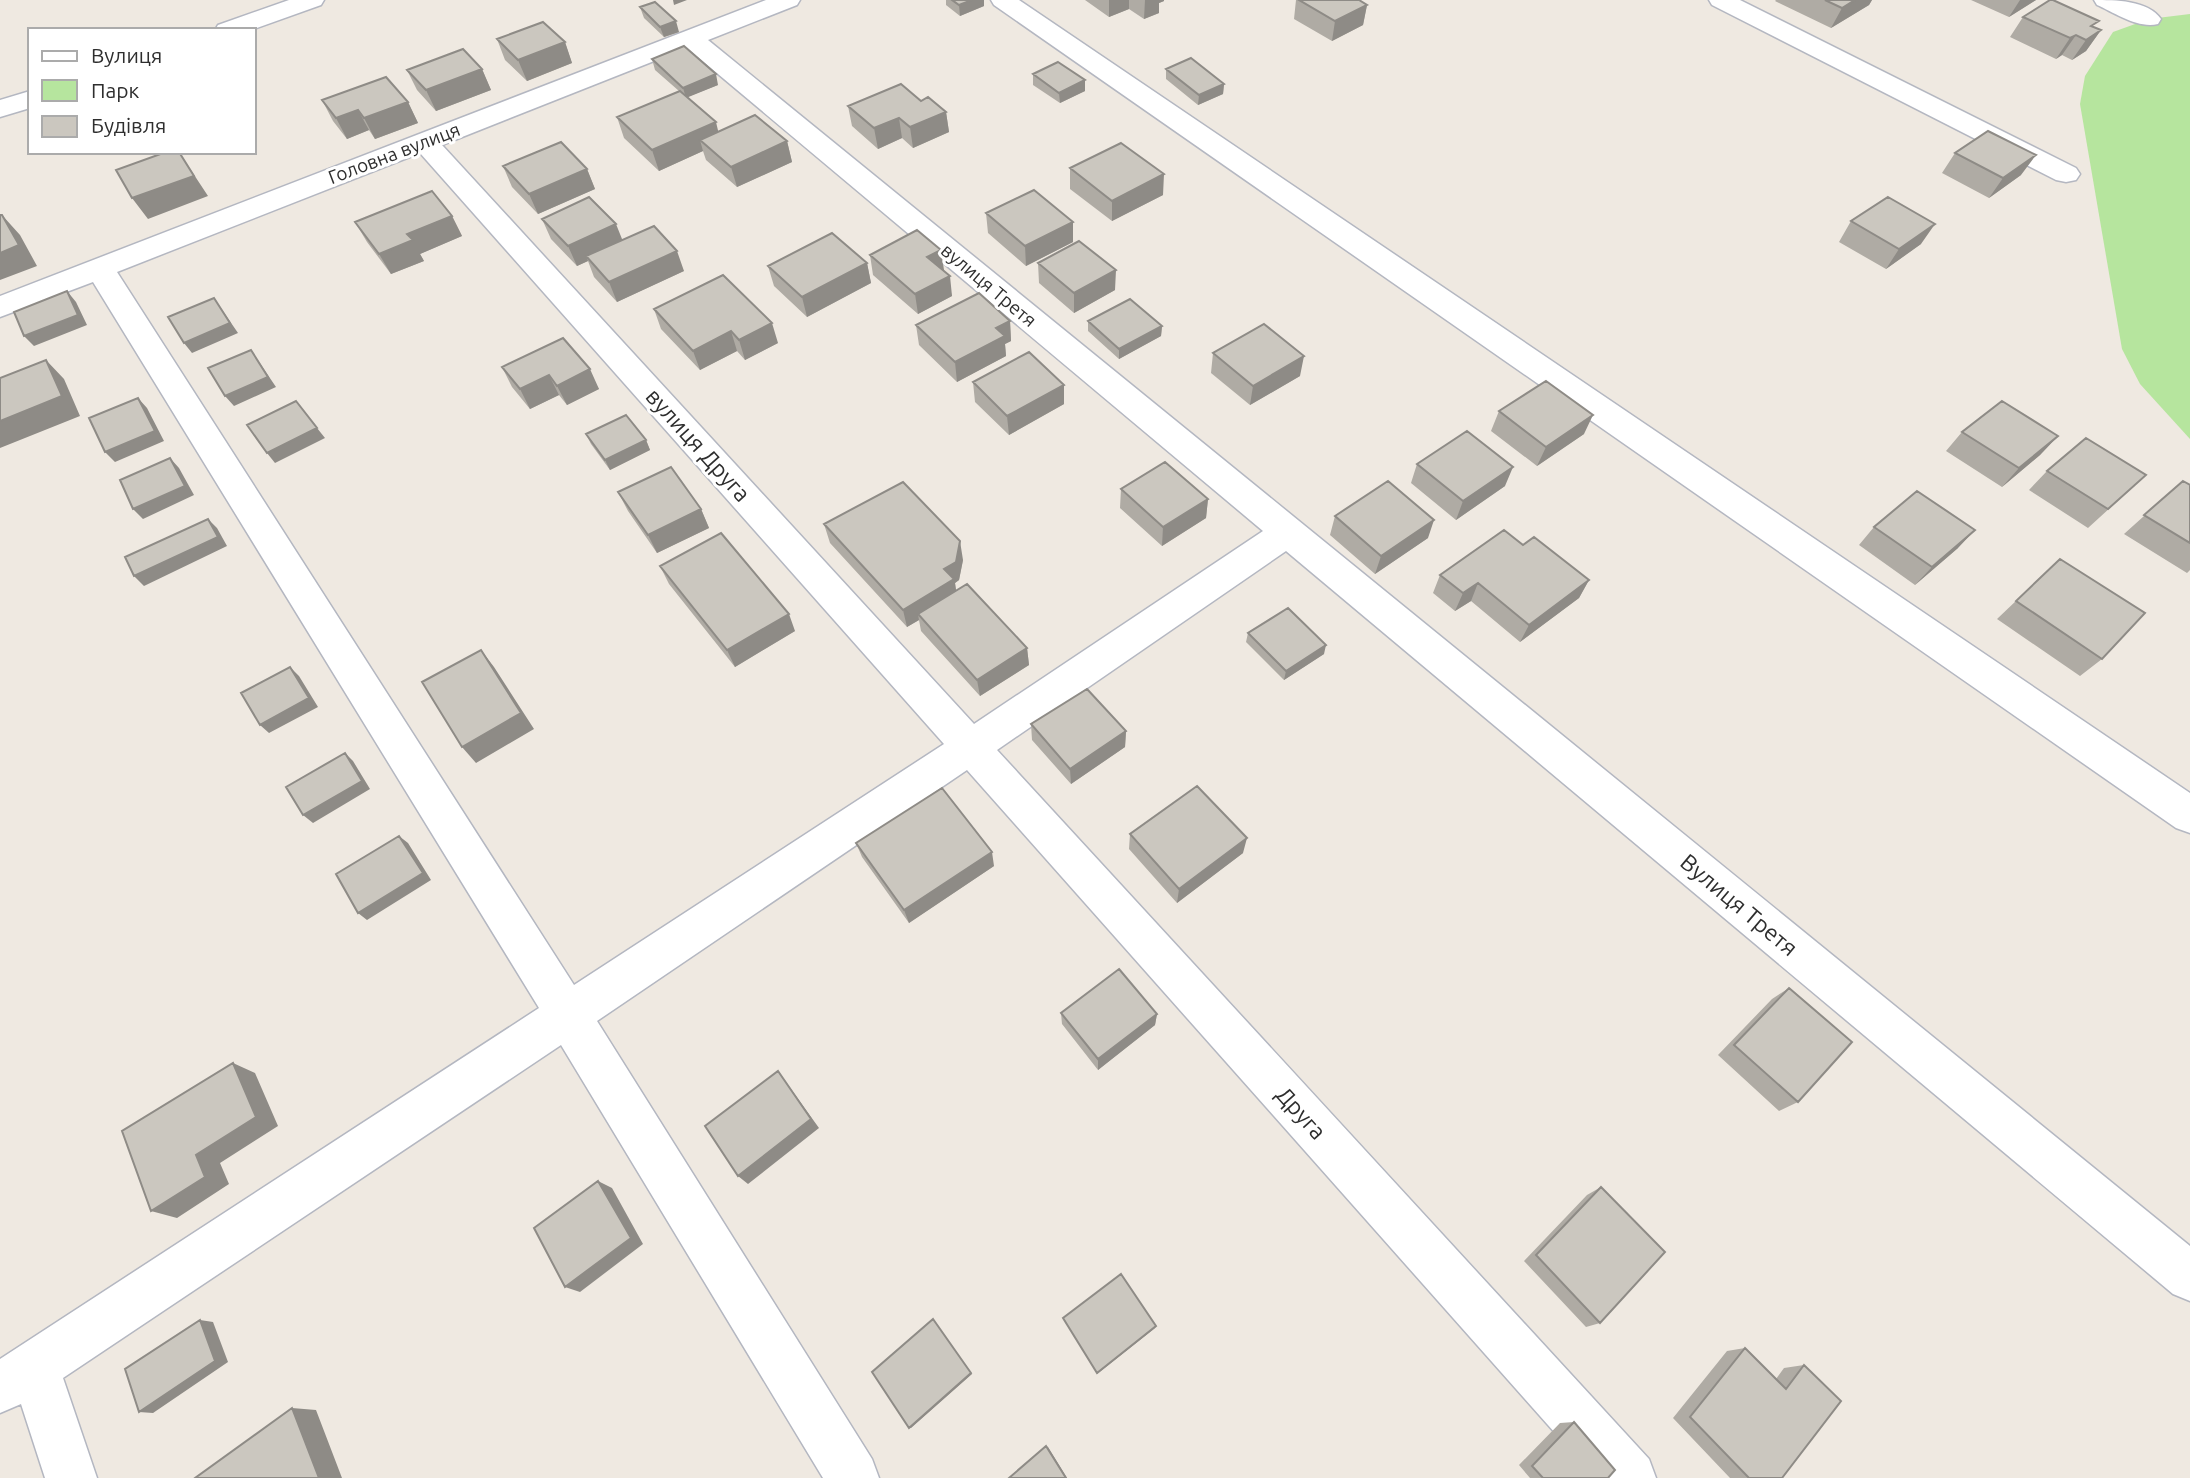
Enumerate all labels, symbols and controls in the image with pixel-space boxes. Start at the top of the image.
legend [28,28,256,154]
text: Вулиця [91,43,162,67]
text: Парк [91,78,140,102]
text: Будівля [91,113,166,137]
street label: Головна вулиця [325,118,463,188]
street label: вулиця Третя [937,239,1041,331]
street label: вулиця Друга [641,383,756,506]
street label: Вулиця Третя [1676,849,1803,961]
street label: Друга [1271,1081,1331,1144]

